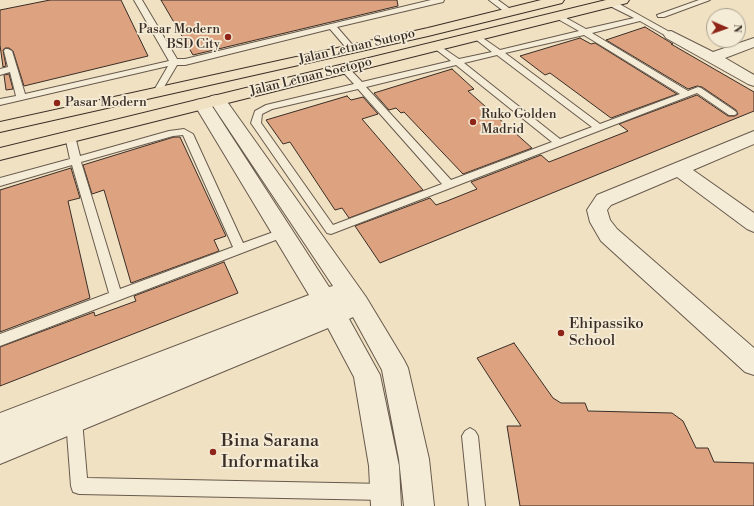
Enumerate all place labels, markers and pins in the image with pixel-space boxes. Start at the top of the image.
place label: Pasar Modern BSD City [138,22,220,53]
marker: Pasar Modern BSD City [223,32,233,42]
place label: Pasar Modern [65,95,147,111]
marker: Pasar Modern [52,98,62,108]
place label: Ruko Golden Madrid [481,107,556,138]
marker: Ruko Golden Madrid [468,117,478,127]
place label: Ehipassiko School [569,315,644,350]
marker: Ehipassiko School [556,328,566,338]
place label: Bina Sarana Informatika [221,431,319,474]
marker: Bina Sarana Informatika [208,447,218,457]

